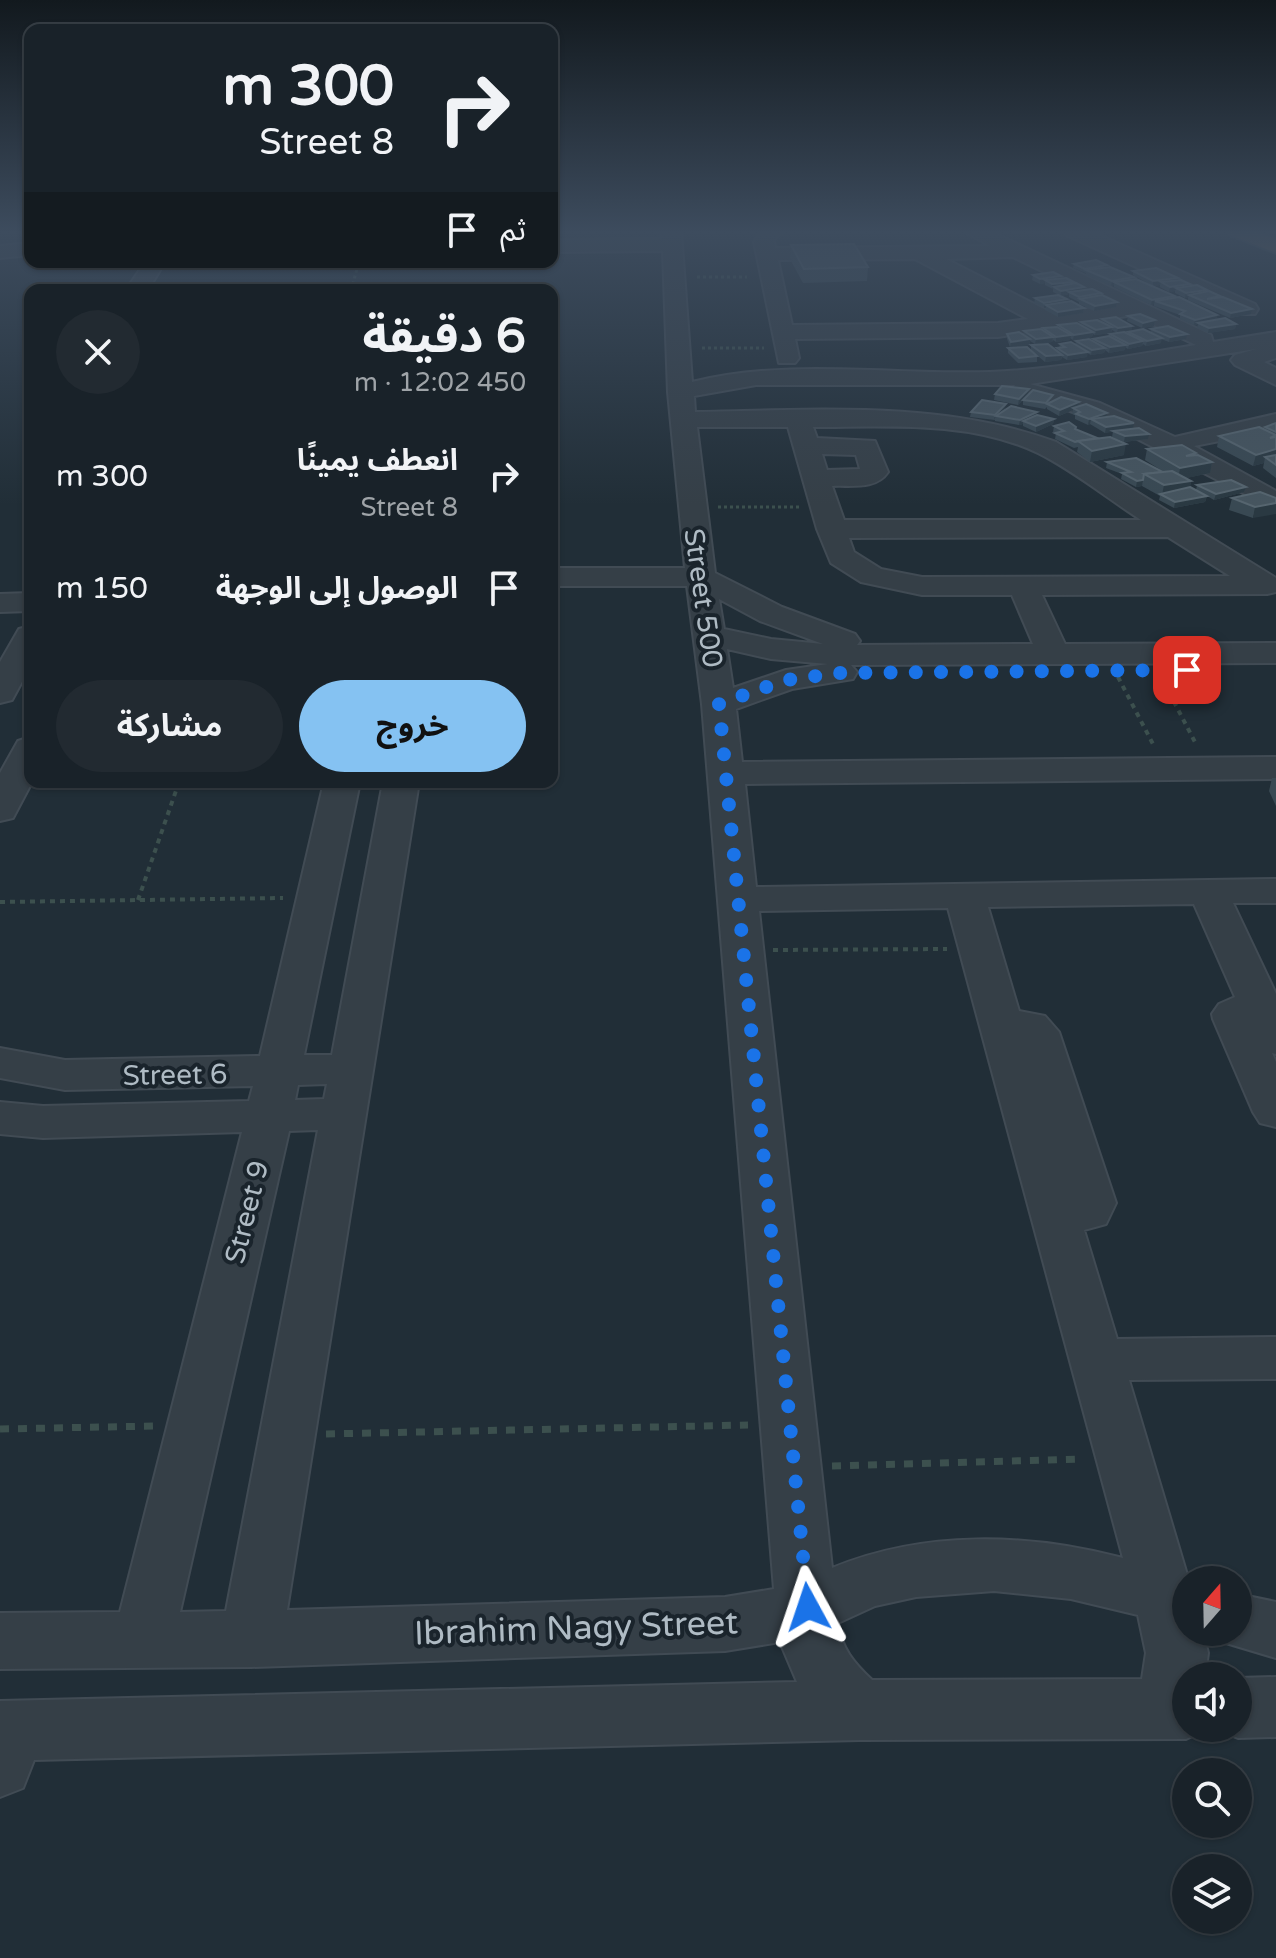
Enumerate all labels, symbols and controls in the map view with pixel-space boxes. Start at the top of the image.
text: 300 m [223,53,394,120]
icon: right [422,56,526,160]
text: Street 8 [259,121,394,164]
icon: arrive [440,208,484,252]
text: ثم [500,212,526,249]
text: 6 دقيقة [363,308,526,366]
button: close [56,310,140,394]
text: 450 m · 12:02 [354,367,526,398]
text: انعطف يمينًا [297,442,458,479]
icon: right [482,454,526,498]
text: 300 m [56,458,148,495]
text: Street 8 [361,492,458,523]
street label: Street 500 [676,526,730,670]
icon: arrive [482,566,526,610]
text: 150 m [56,570,148,607]
text: الوصول إلى الوجهة [216,570,458,607]
pin [1153,636,1221,704]
icon: arrive [1165,648,1209,692]
button: مشاركة [56,680,283,772]
button: خروج [299,680,526,772]
street label: Street 6 [122,1057,228,1093]
street label: Street 9 [218,1157,276,1267]
position arrow [766,1565,850,1649]
north arrow [1172,1566,1252,1646]
map controls [1172,1566,1252,1934]
street label: Ibrahim Nagy Street [413,1602,739,1655]
button: sound [1172,1662,1252,1742]
button: search [1172,1758,1252,1838]
button: layers [1172,1854,1252,1934]

